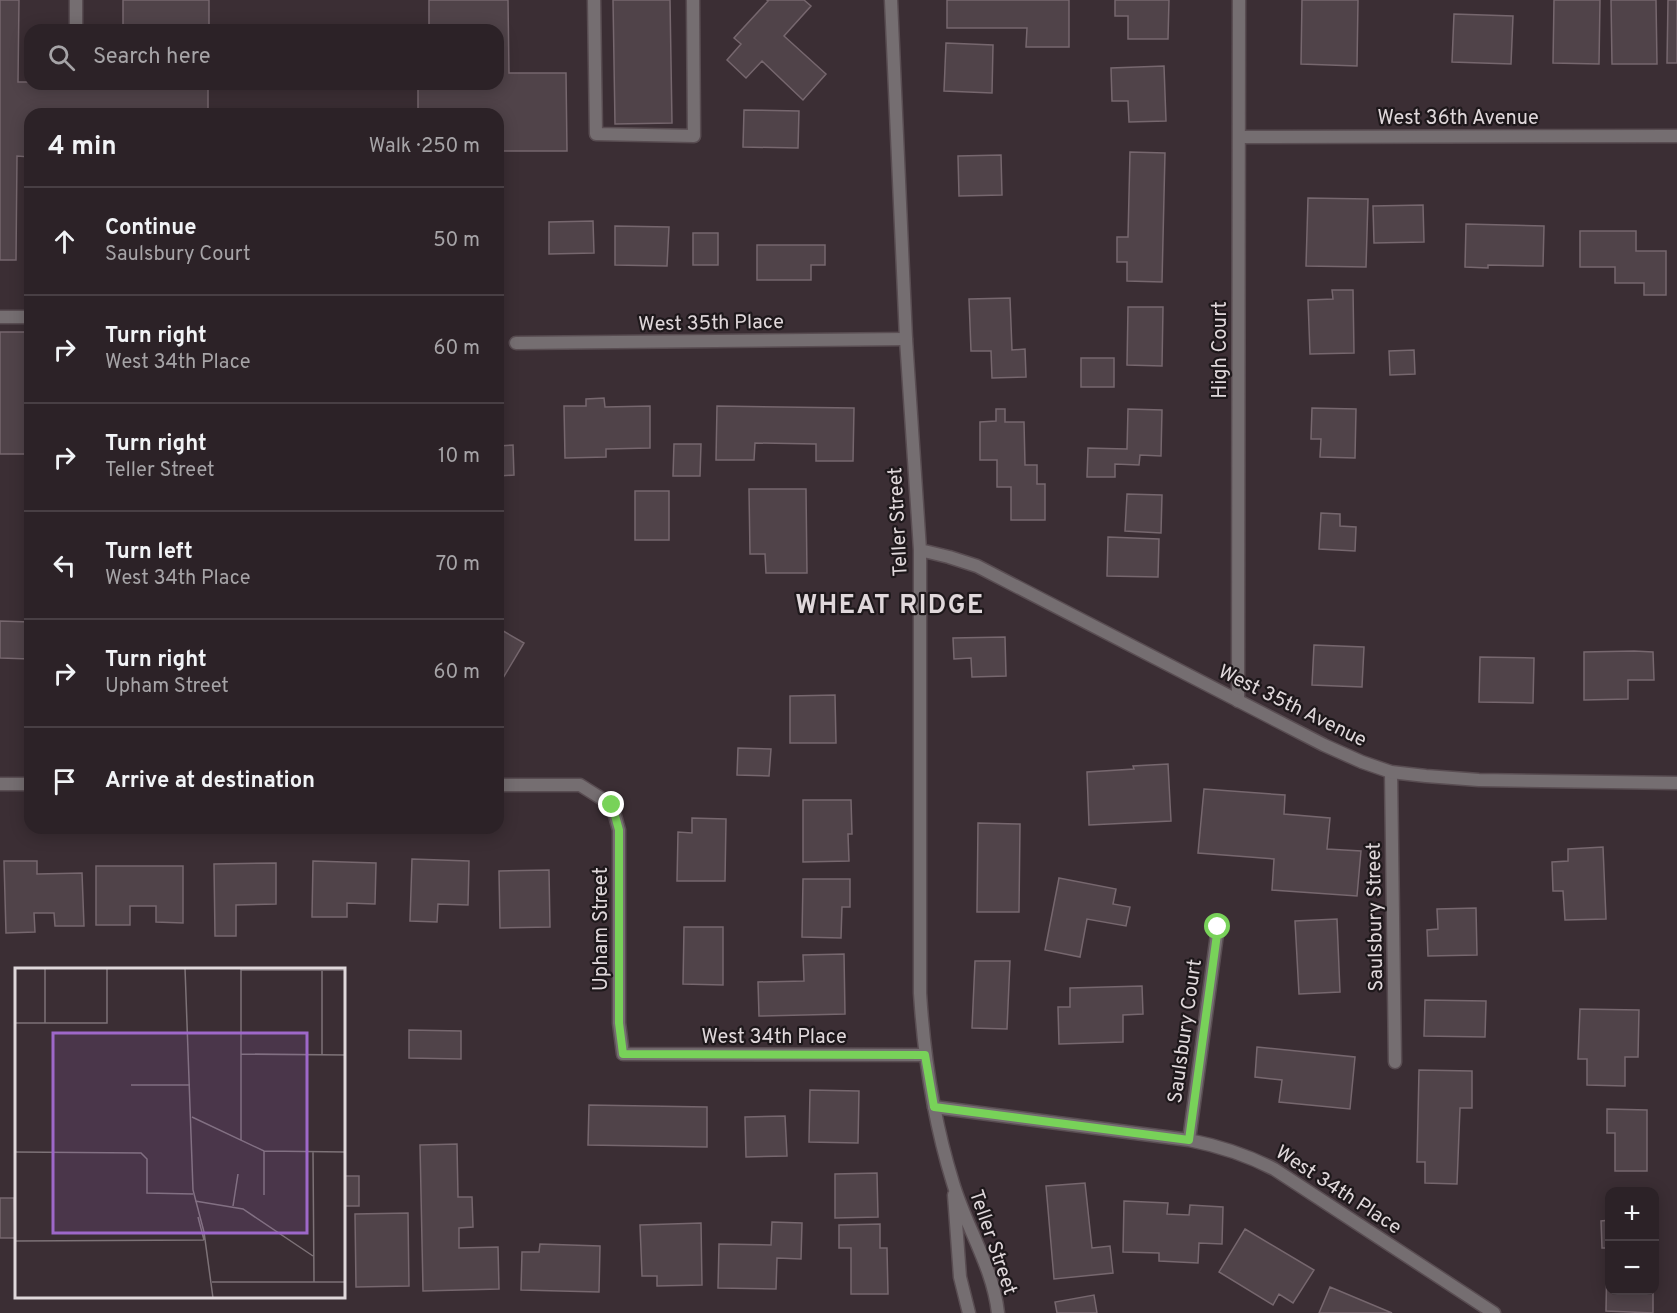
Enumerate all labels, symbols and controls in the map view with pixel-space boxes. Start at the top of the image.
search box [24,24,504,90]
icon: search [45,41,78,74]
text: Search here [93,44,211,71]
street label: West 36th Avenue [1377,106,1539,132]
text: 4 min [48,131,117,164]
text: Walk · 250 m [369,134,480,160]
text: Continue [105,215,196,242]
icon: ahead [48,225,81,258]
text: 50 m [433,228,480,254]
text: Saulsbury Court [105,242,251,268]
street label: High Court [1208,301,1234,399]
street label: West 35th Place [638,310,784,338]
text: Turn right [105,323,207,350]
icon: right [48,333,81,366]
text: 60 m [434,336,480,362]
text: West 34th Place [105,350,251,376]
text: Turn right [105,431,207,458]
icon: right [48,441,81,474]
text: 10 m [438,444,480,470]
text: Teller Street [105,458,215,484]
street label: Teller Street [883,466,915,577]
text: Turn left [105,539,193,566]
icon: left [48,549,81,582]
text: 70 m [436,552,480,578]
text: West 34th Place [105,566,251,592]
district label: WHEAT RIDGE [795,590,985,623]
text: Turn right [105,647,207,674]
icon: right [48,657,81,690]
text: 60 m [434,660,480,686]
street label: West 35th Avenue [1214,660,1371,754]
text: Upham Street [105,674,229,700]
icon: arrive [48,765,81,798]
text: Arrive at destination [105,768,315,795]
route end [598,791,624,817]
street label: Saulsbury Street [1362,842,1390,992]
street label: Upham Street [589,867,615,991]
route start [1204,913,1230,939]
street label: Saulsbury Court [1163,957,1209,1105]
inset map [15,968,345,1298]
street label: West 34th Place [701,1025,847,1051]
street label: West 34th Place [1270,1140,1406,1241]
street label: Teller Street [962,1187,1022,1299]
map controls [1605,1187,1659,1295]
button: + [1605,1187,1659,1241]
button: − [1605,1241,1659,1295]

